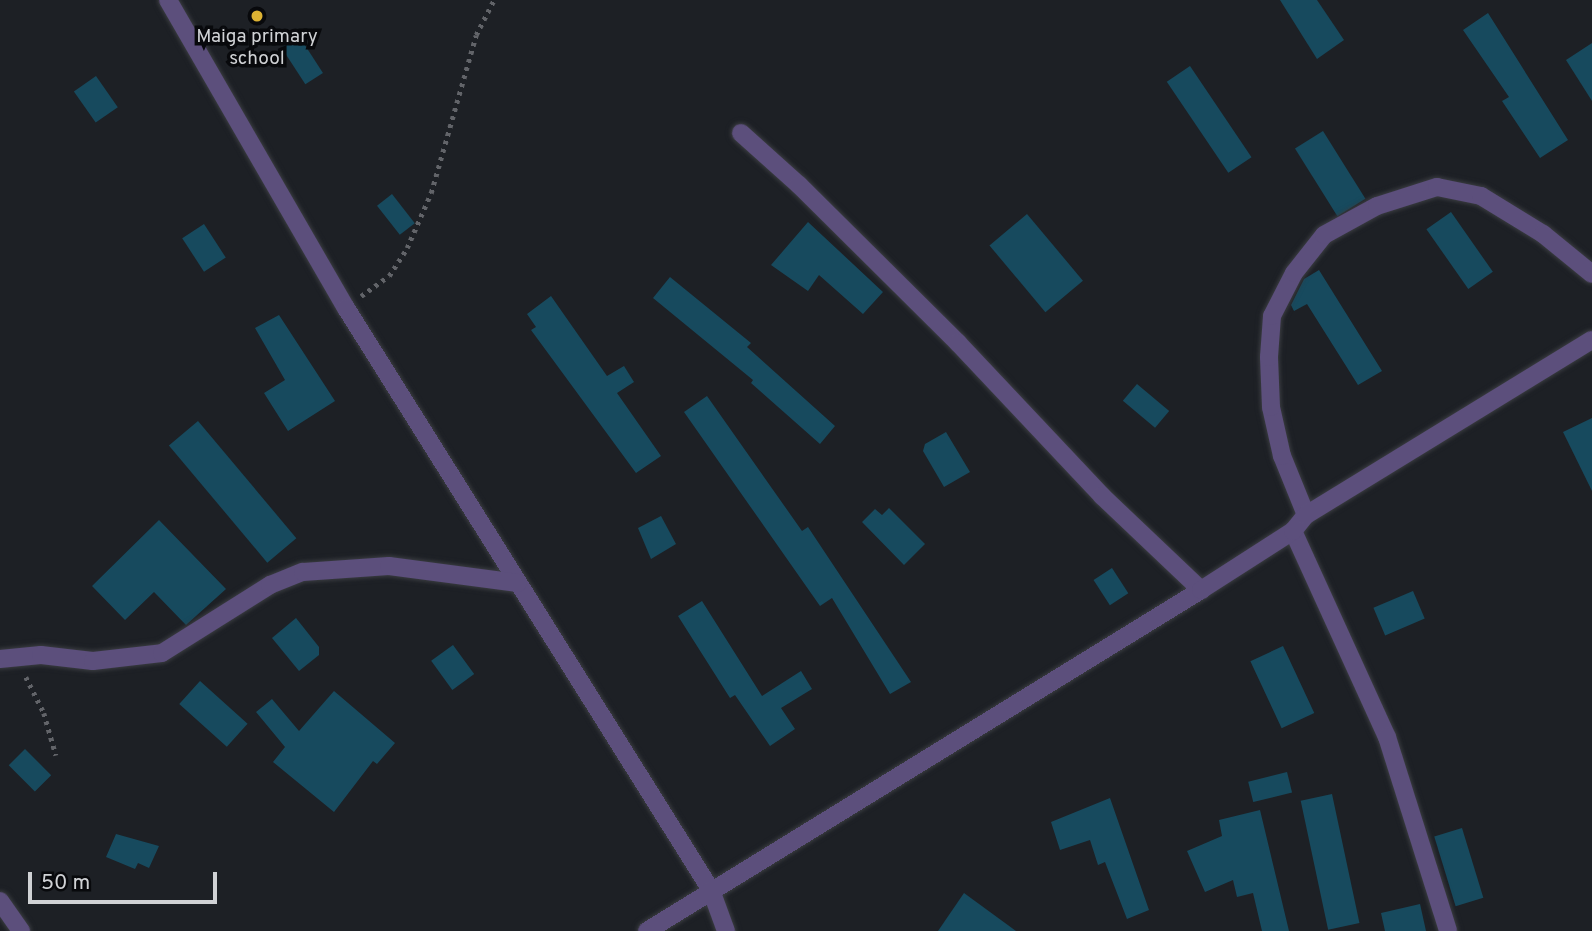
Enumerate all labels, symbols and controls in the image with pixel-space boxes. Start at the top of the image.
marker: Maiga primary school [249,8,265,24]
place label: Maiga primary school [196,27,318,71]
scale bar [32,858,220,902]
text: 50 m [41,870,90,897]

